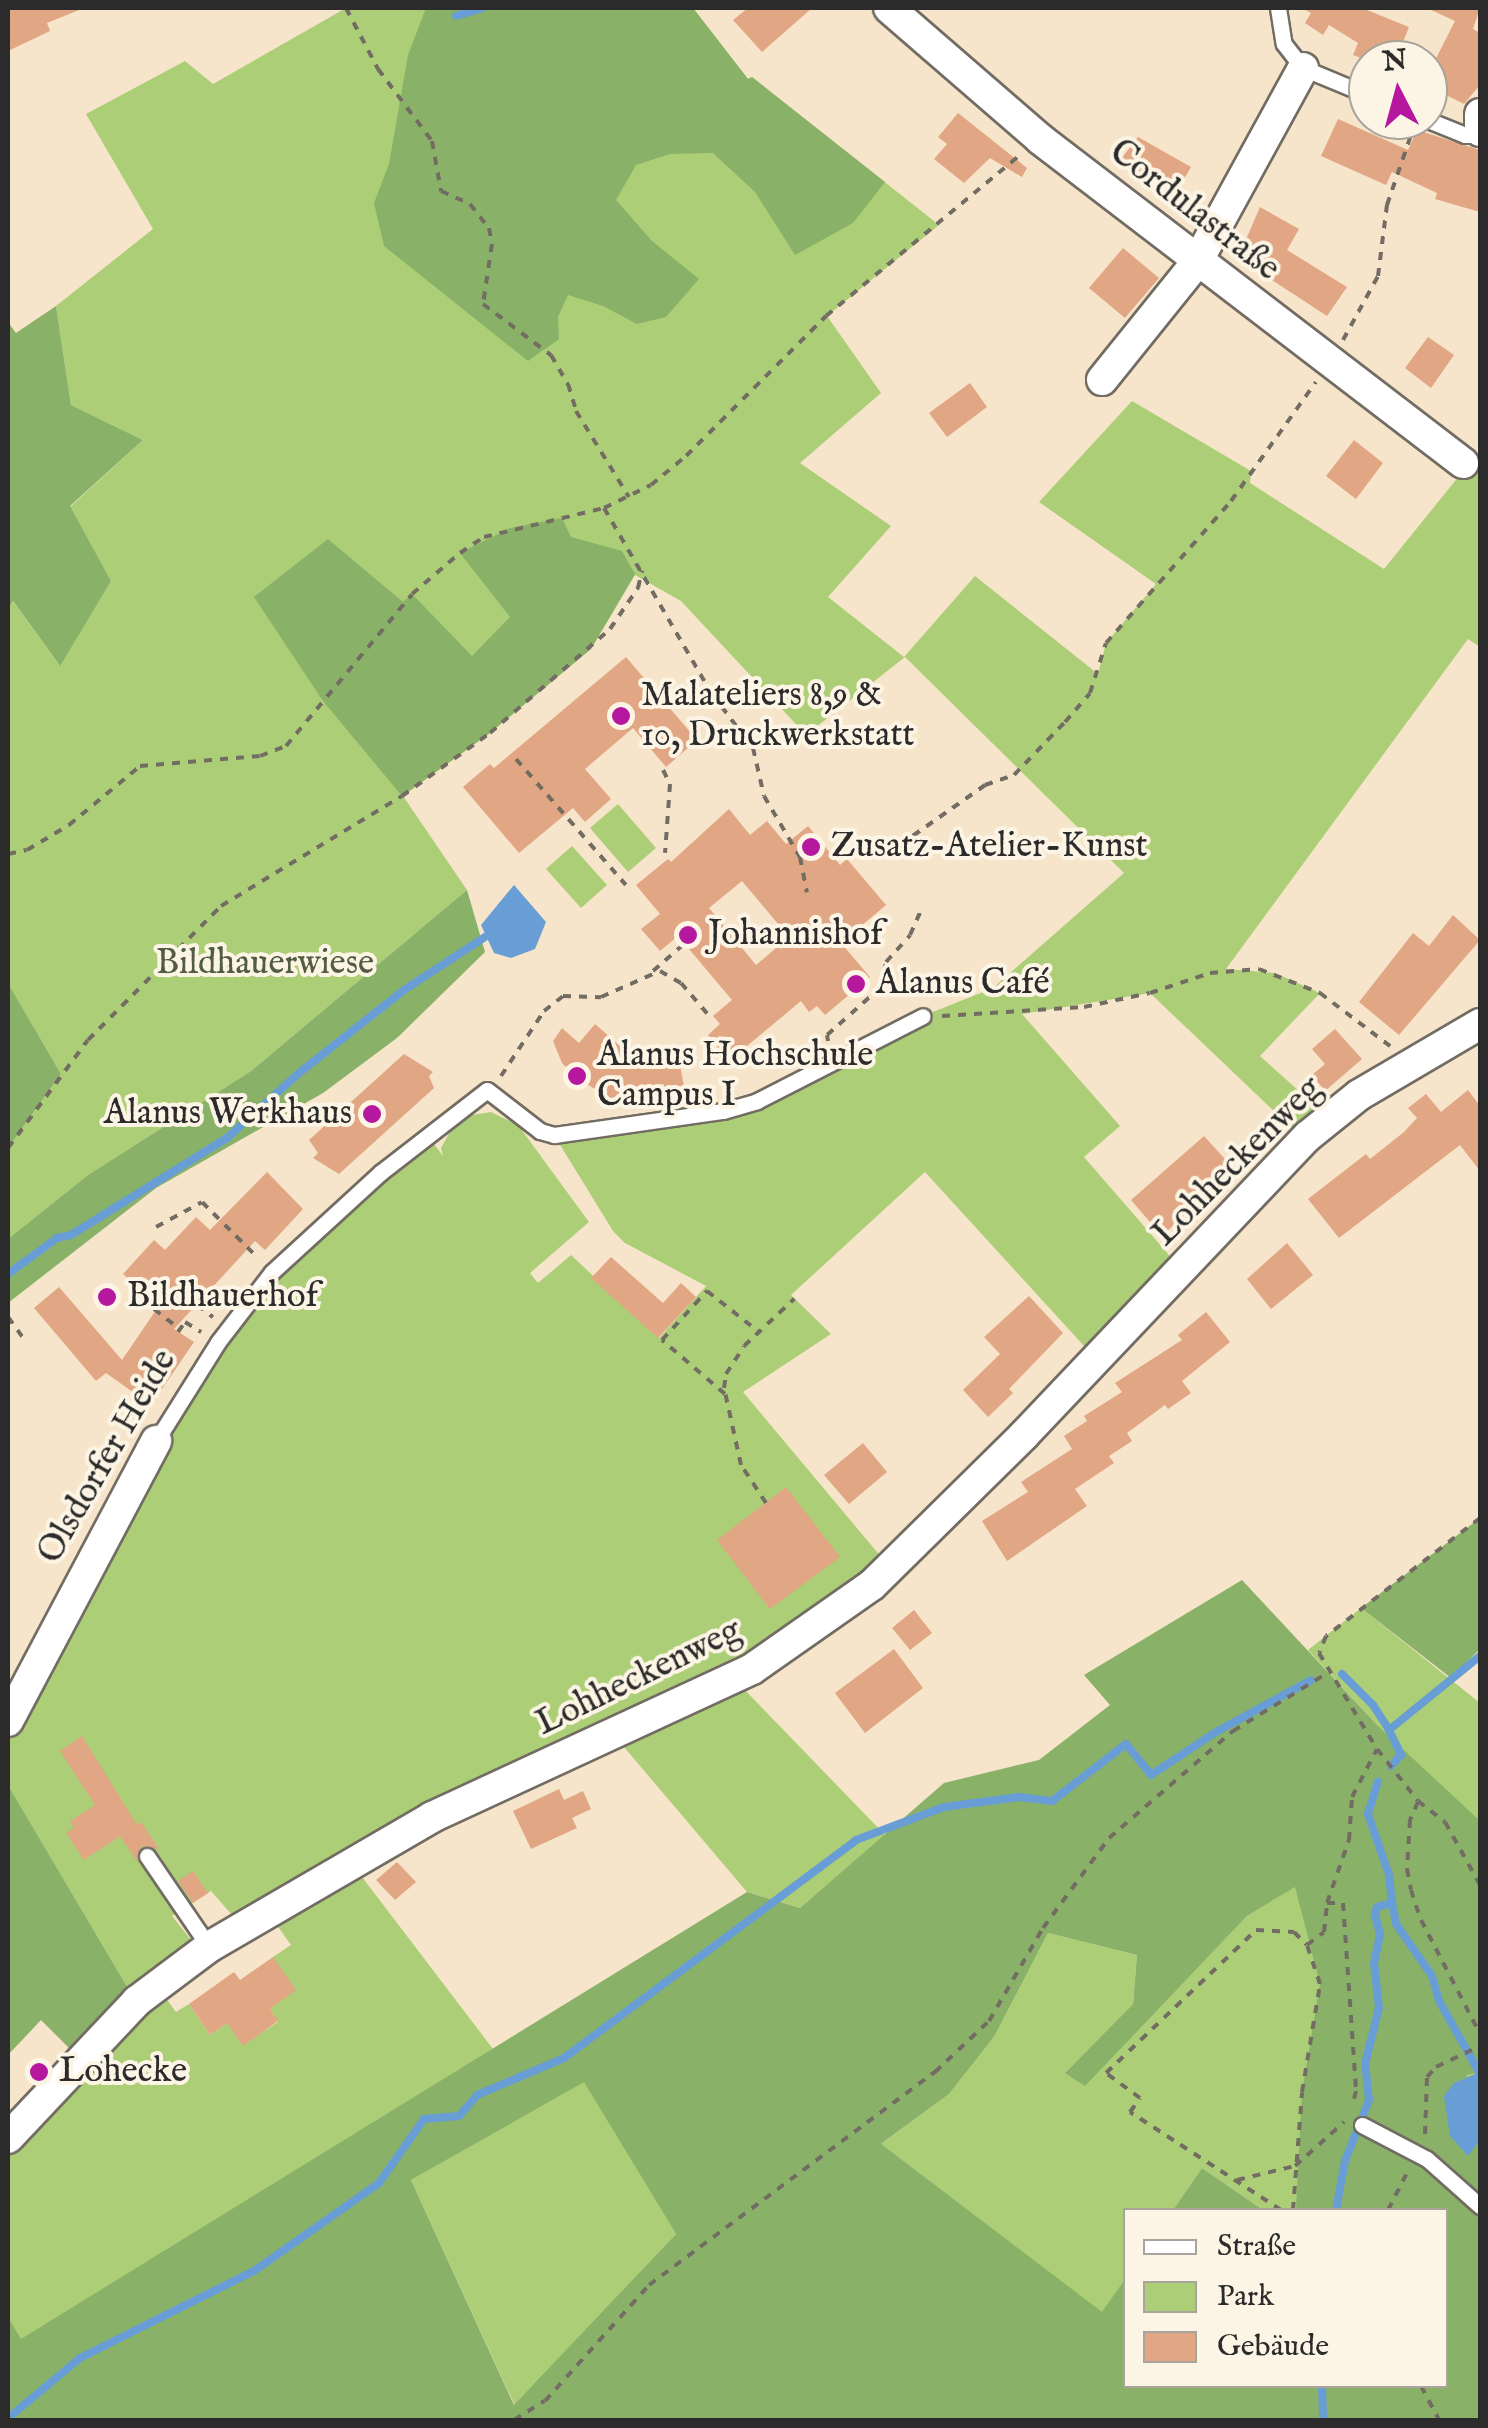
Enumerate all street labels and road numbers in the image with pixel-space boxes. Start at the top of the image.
street label: Cordulastraße [1100,131,1288,291]
street label: Lohheckenweg [1144,1068,1332,1256]
street label: Olsdorfer Heide [30,1343,186,1571]
street label: Lohheckenweg [530,1610,748,1746]

